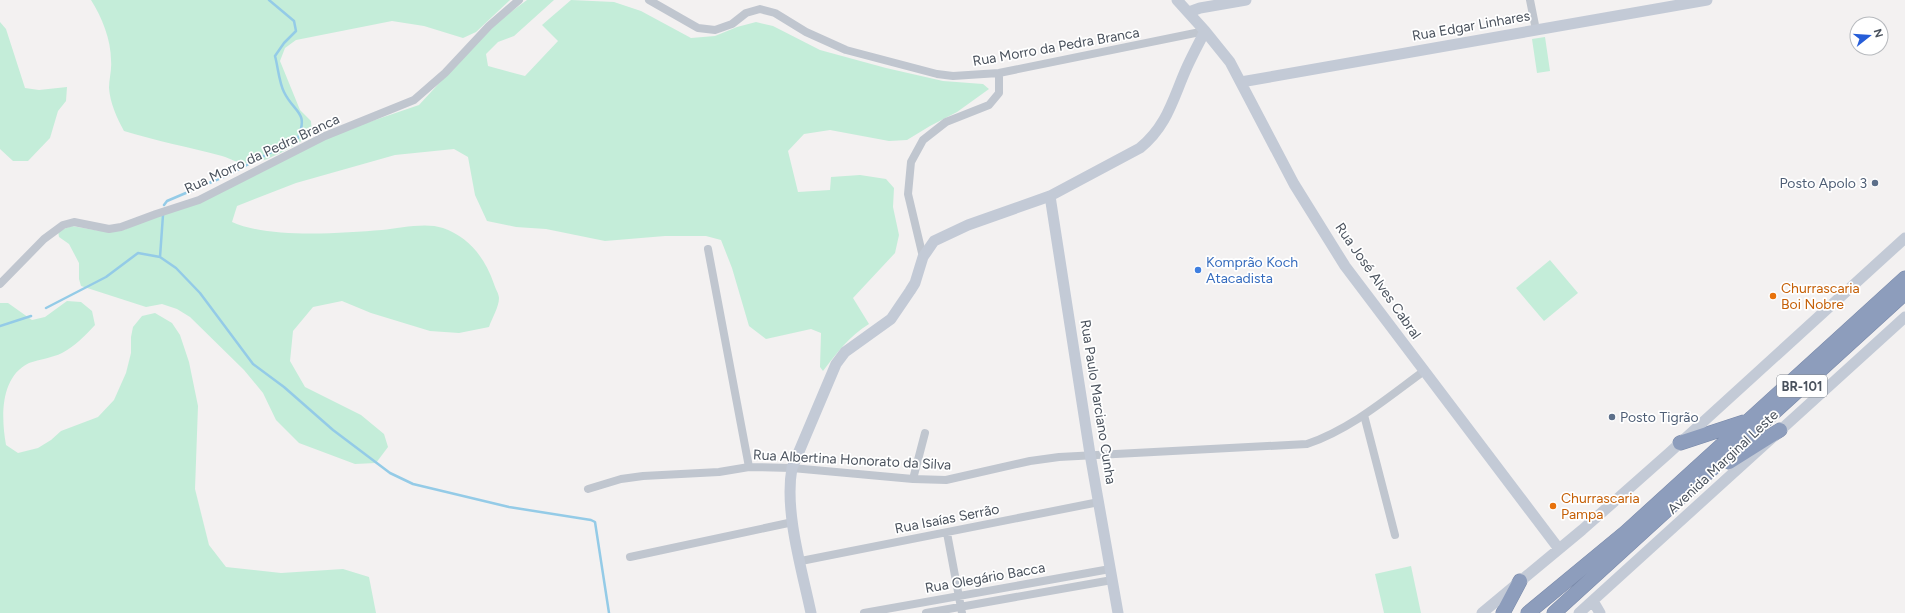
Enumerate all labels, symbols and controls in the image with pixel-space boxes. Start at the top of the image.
street label: Rua Edgar Linhares [1411,7,1531,45]
north arrow [1849,16,1889,56]
street label: Rua Morro da Pedra Branca [971,24,1141,70]
text: N [1871,27,1886,39]
street label: Rua Morro da Pedra Branca [182,111,342,197]
place label: Posto Apolo 3 [1779,175,1867,192]
marker: Posto Apolo 3 [1870,178,1880,188]
street label: Rua José Alves Cabral [1332,220,1424,342]
place label: Komprão Koch Atacadista [1206,254,1298,287]
marker: Komprão Koch Atacadista [1193,265,1203,275]
place label: Churrascaria Boi Nobre [1781,280,1860,313]
marker: Churrascaria Boi Nobre [1768,291,1778,301]
street label: Rua Paulo Marciano Cunha [1077,318,1119,486]
road number: BR-101 [1777,375,1827,397]
street label: Avenida Marginal Leste [1664,406,1782,518]
place label: Posto Tigrão [1620,409,1699,426]
marker: Posto Tigrão [1607,412,1617,422]
street label: Rua Albertina Honorato da Silva [752,446,952,474]
place label: Churrascaria Pampa [1561,490,1640,523]
street label: Rua Isaías Serrão [893,501,1001,537]
marker: Churrascaria Pampa [1548,501,1558,511]
street label: Rua Olegário Bacca [924,559,1046,597]

